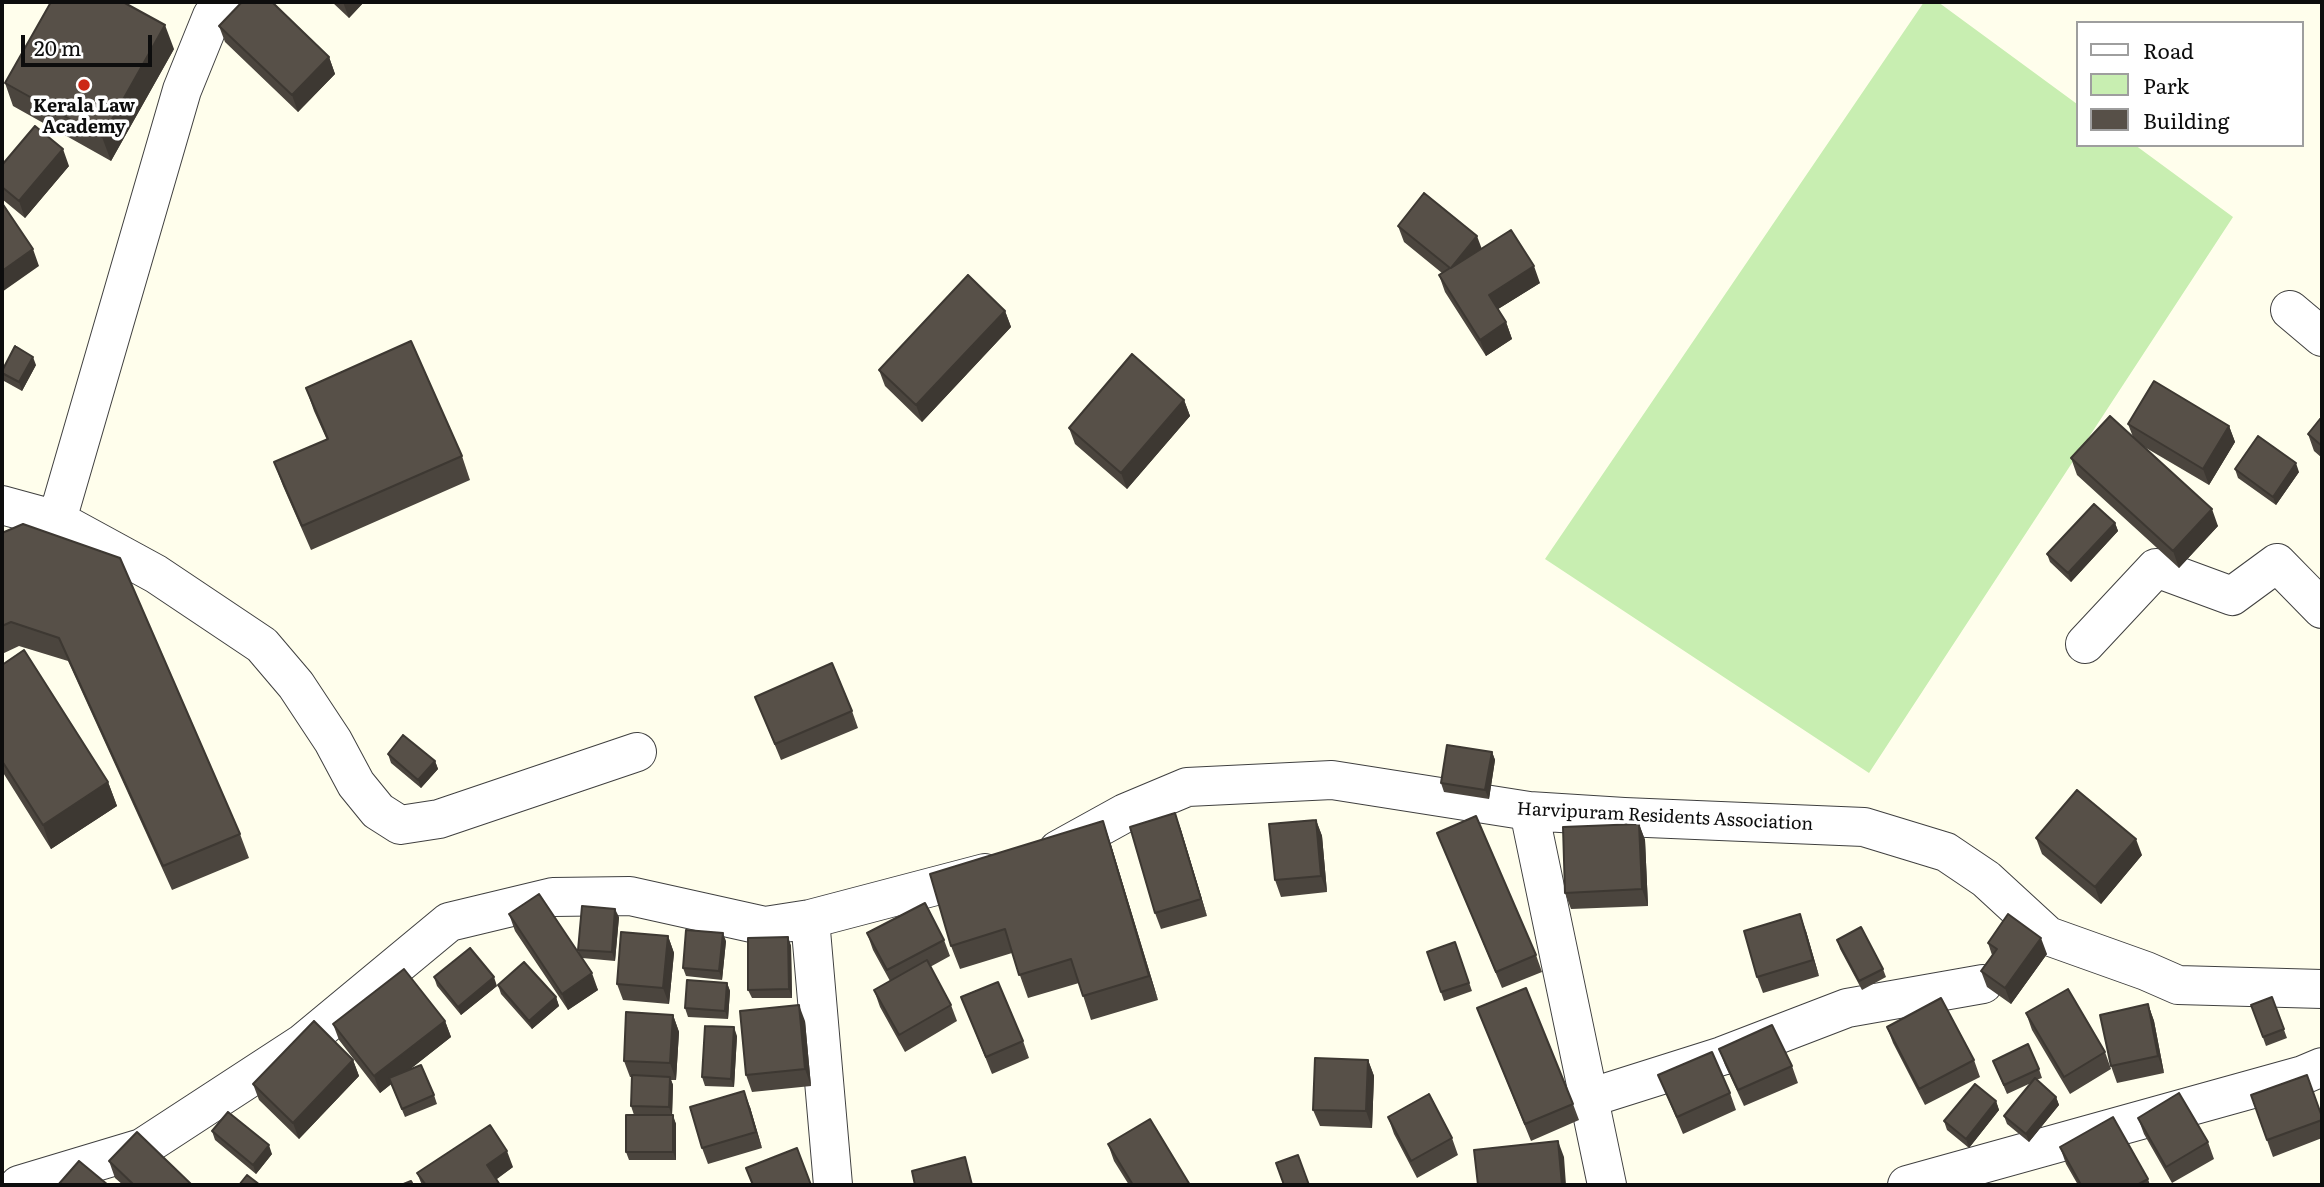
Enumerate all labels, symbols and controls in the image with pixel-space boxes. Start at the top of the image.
scale bar [24,21,156,65]
legend [2076,21,2303,147]
text: 20 m [34,31,81,62]
text: Road [2143,34,2194,65]
text: Park [2143,69,2189,100]
marker: Kerala Law Academy [76,77,92,93]
place label: Kerala Law Academy [33,96,135,138]
text: Building [2143,104,2229,135]
street label: Harvipuram Residents Association [1516,798,1814,836]

